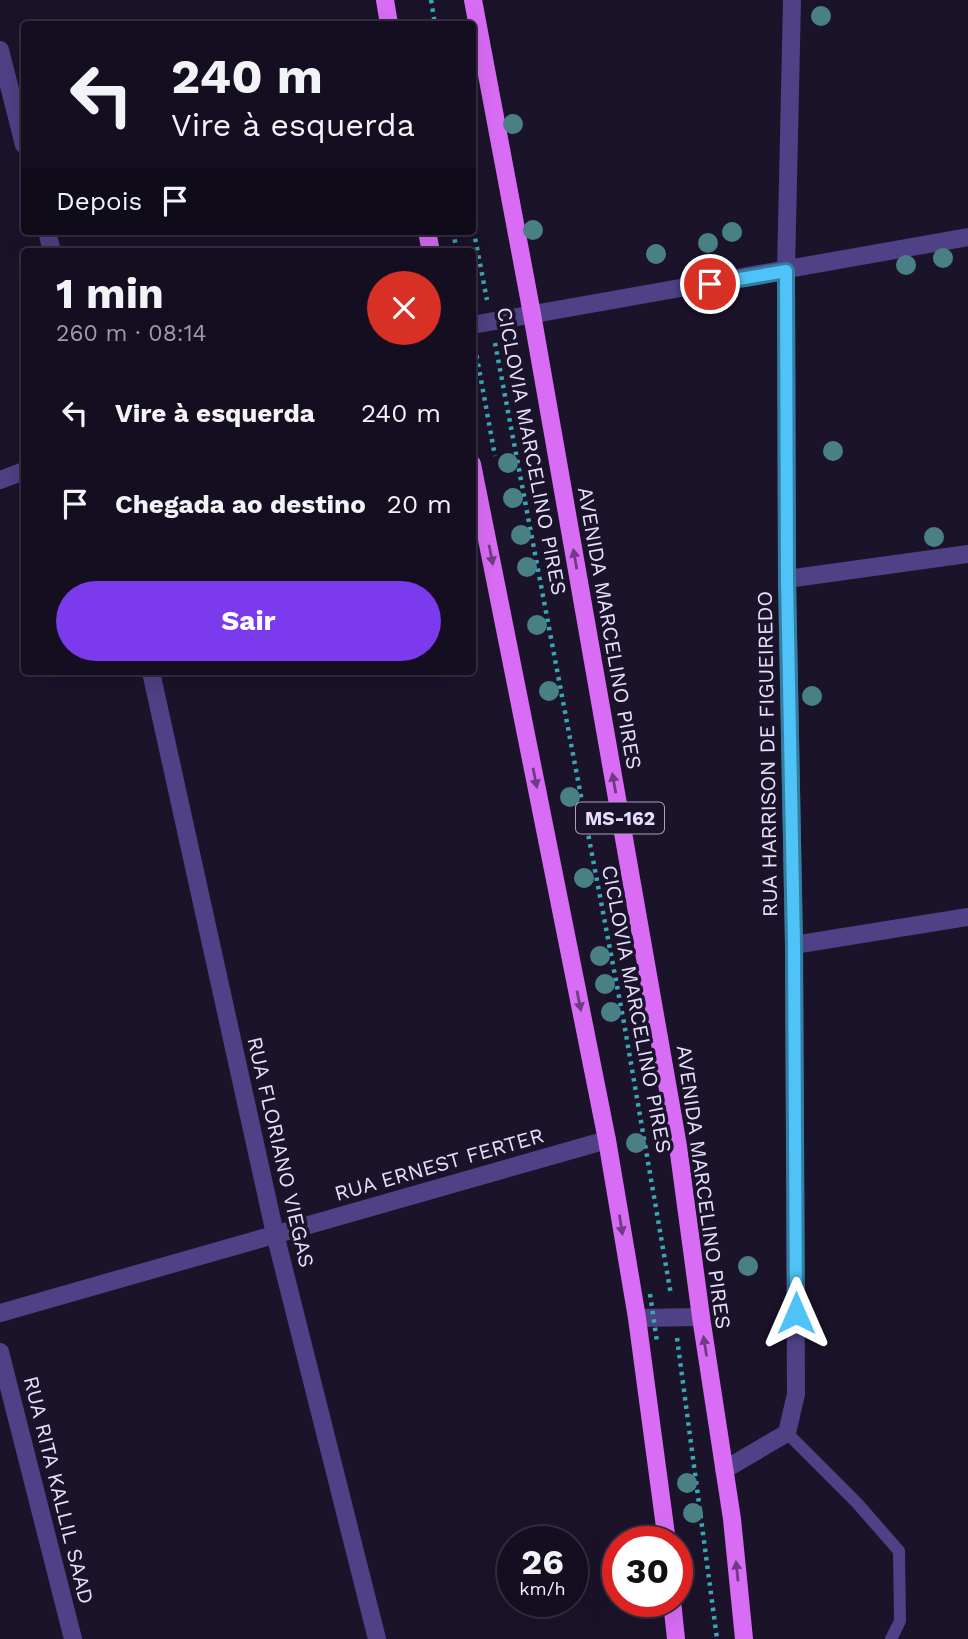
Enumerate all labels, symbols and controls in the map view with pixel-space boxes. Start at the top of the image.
text: 240 m [171,47,323,105]
icon: left [56,49,147,140]
text: Vire à esquerda [171,106,415,144]
icon: arrive [156,182,194,220]
text: Depois [56,186,142,216]
pin [680,254,740,314]
icon: arrive [691,265,729,303]
text: 1 min [56,269,164,318]
button: close [367,271,441,345]
street label: CICLOVIA MARCELINO PIRES [492,305,572,597]
text: 260 m · 08:14 [56,320,207,347]
icon: left [56,394,94,432]
text: Vire à esquerda [115,398,315,428]
text: 240 m [361,398,441,428]
icon: arrive [56,485,94,523]
street label: AVENIDA MARCELINO PIRES [573,485,647,771]
text: Chegada ao destino [115,489,366,519]
text: 20 m [387,489,452,519]
one-way arrow [485,544,496,566]
one-way arrow [569,548,580,570]
button: Sair [56,581,441,661]
street label: RUA HARRISON DE FIGUEIREDO [752,591,782,917]
one-way arrow [530,767,541,789]
one-way arrow [608,772,619,794]
road number: MS-162 [576,803,664,834]
street label: CICLOVIA MARCELINO PIRES [597,863,677,1155]
one-way arrow [574,990,585,1012]
street label: RUA FLORIANO VIEGAS [242,1034,320,1270]
street label: AVENIDA MARCELINO PIRES [672,1043,736,1331]
street label: RUA ERNEST FERTER [331,1122,547,1206]
one-way arrow [616,1214,627,1236]
position arrow [759,1276,833,1350]
one-way arrow [699,1335,710,1357]
street label: RUA RITA KALLIL SAAD [19,1373,99,1607]
speed limit sign: 30 [602,1526,693,1617]
text: 26 [521,1541,564,1583]
one-way arrow [731,1560,742,1582]
text: km/h [519,1578,566,1599]

